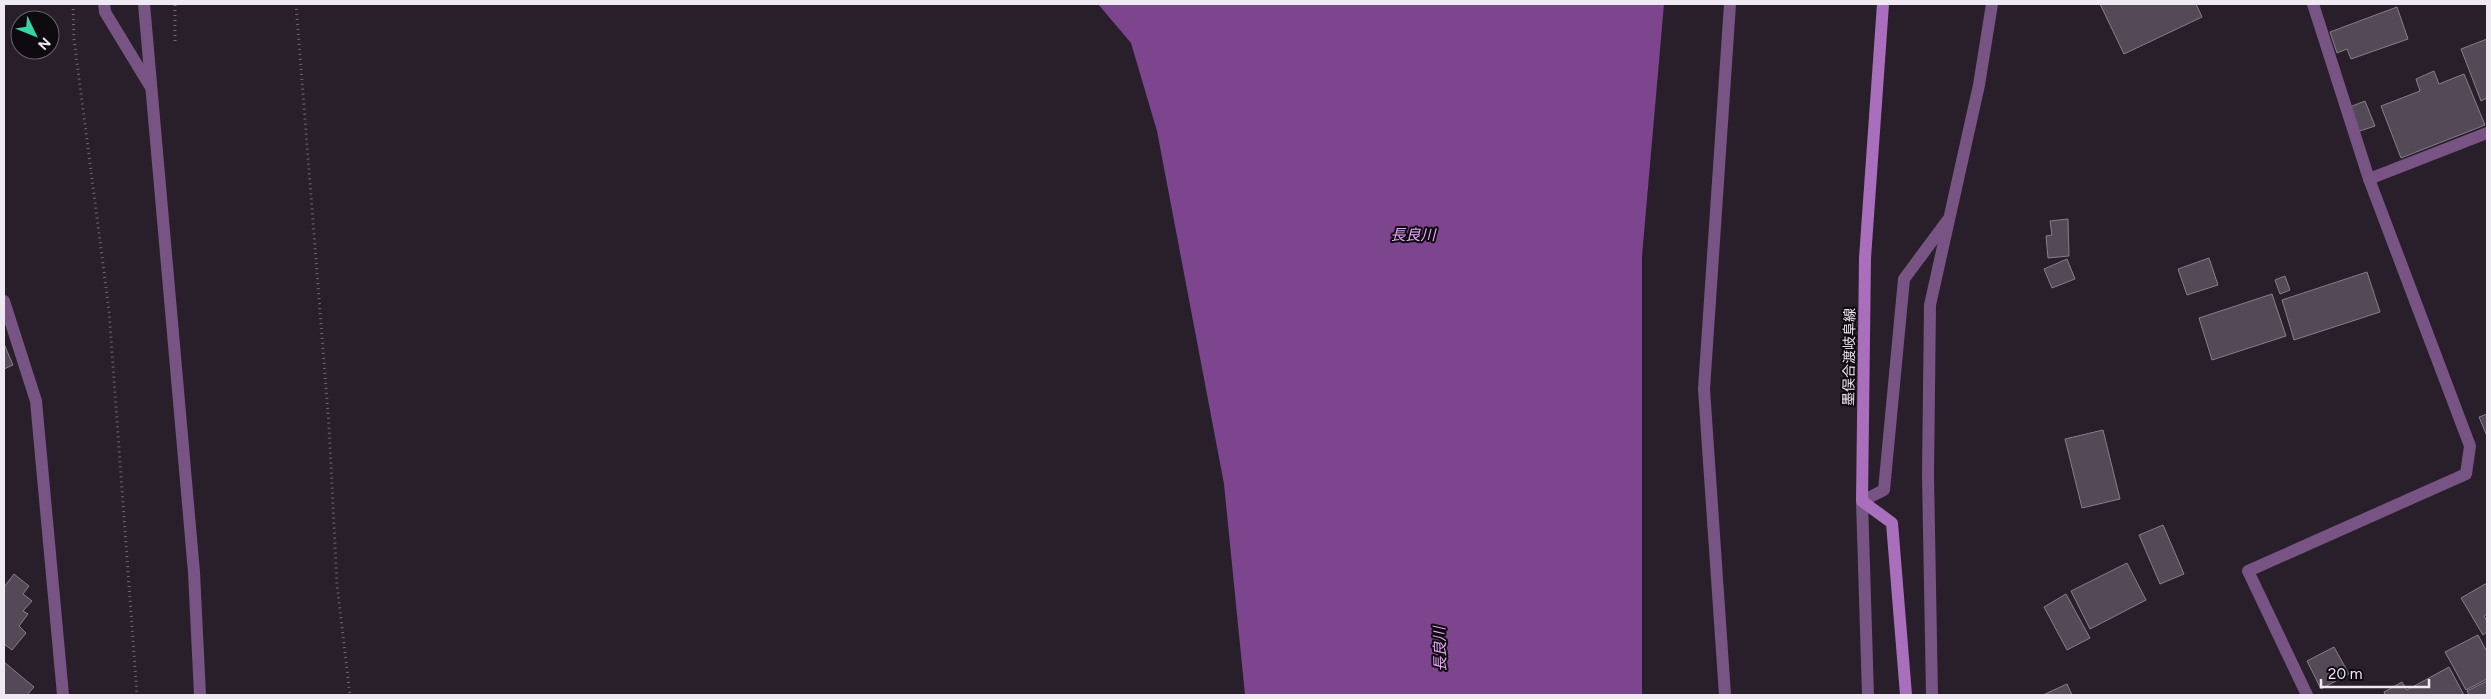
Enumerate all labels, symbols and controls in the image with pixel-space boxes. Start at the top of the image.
north arrow [10,10,60,60]
text: N [34,34,54,53]
water label: 長良川 [1390,226,1437,244]
street label: 墨俣合渡岐阜線 [1840,308,1859,406]
water label: 長良川 [1431,624,1449,672]
scale bar [2321,656,2428,688]
text: 20 m [2328,665,2362,683]

